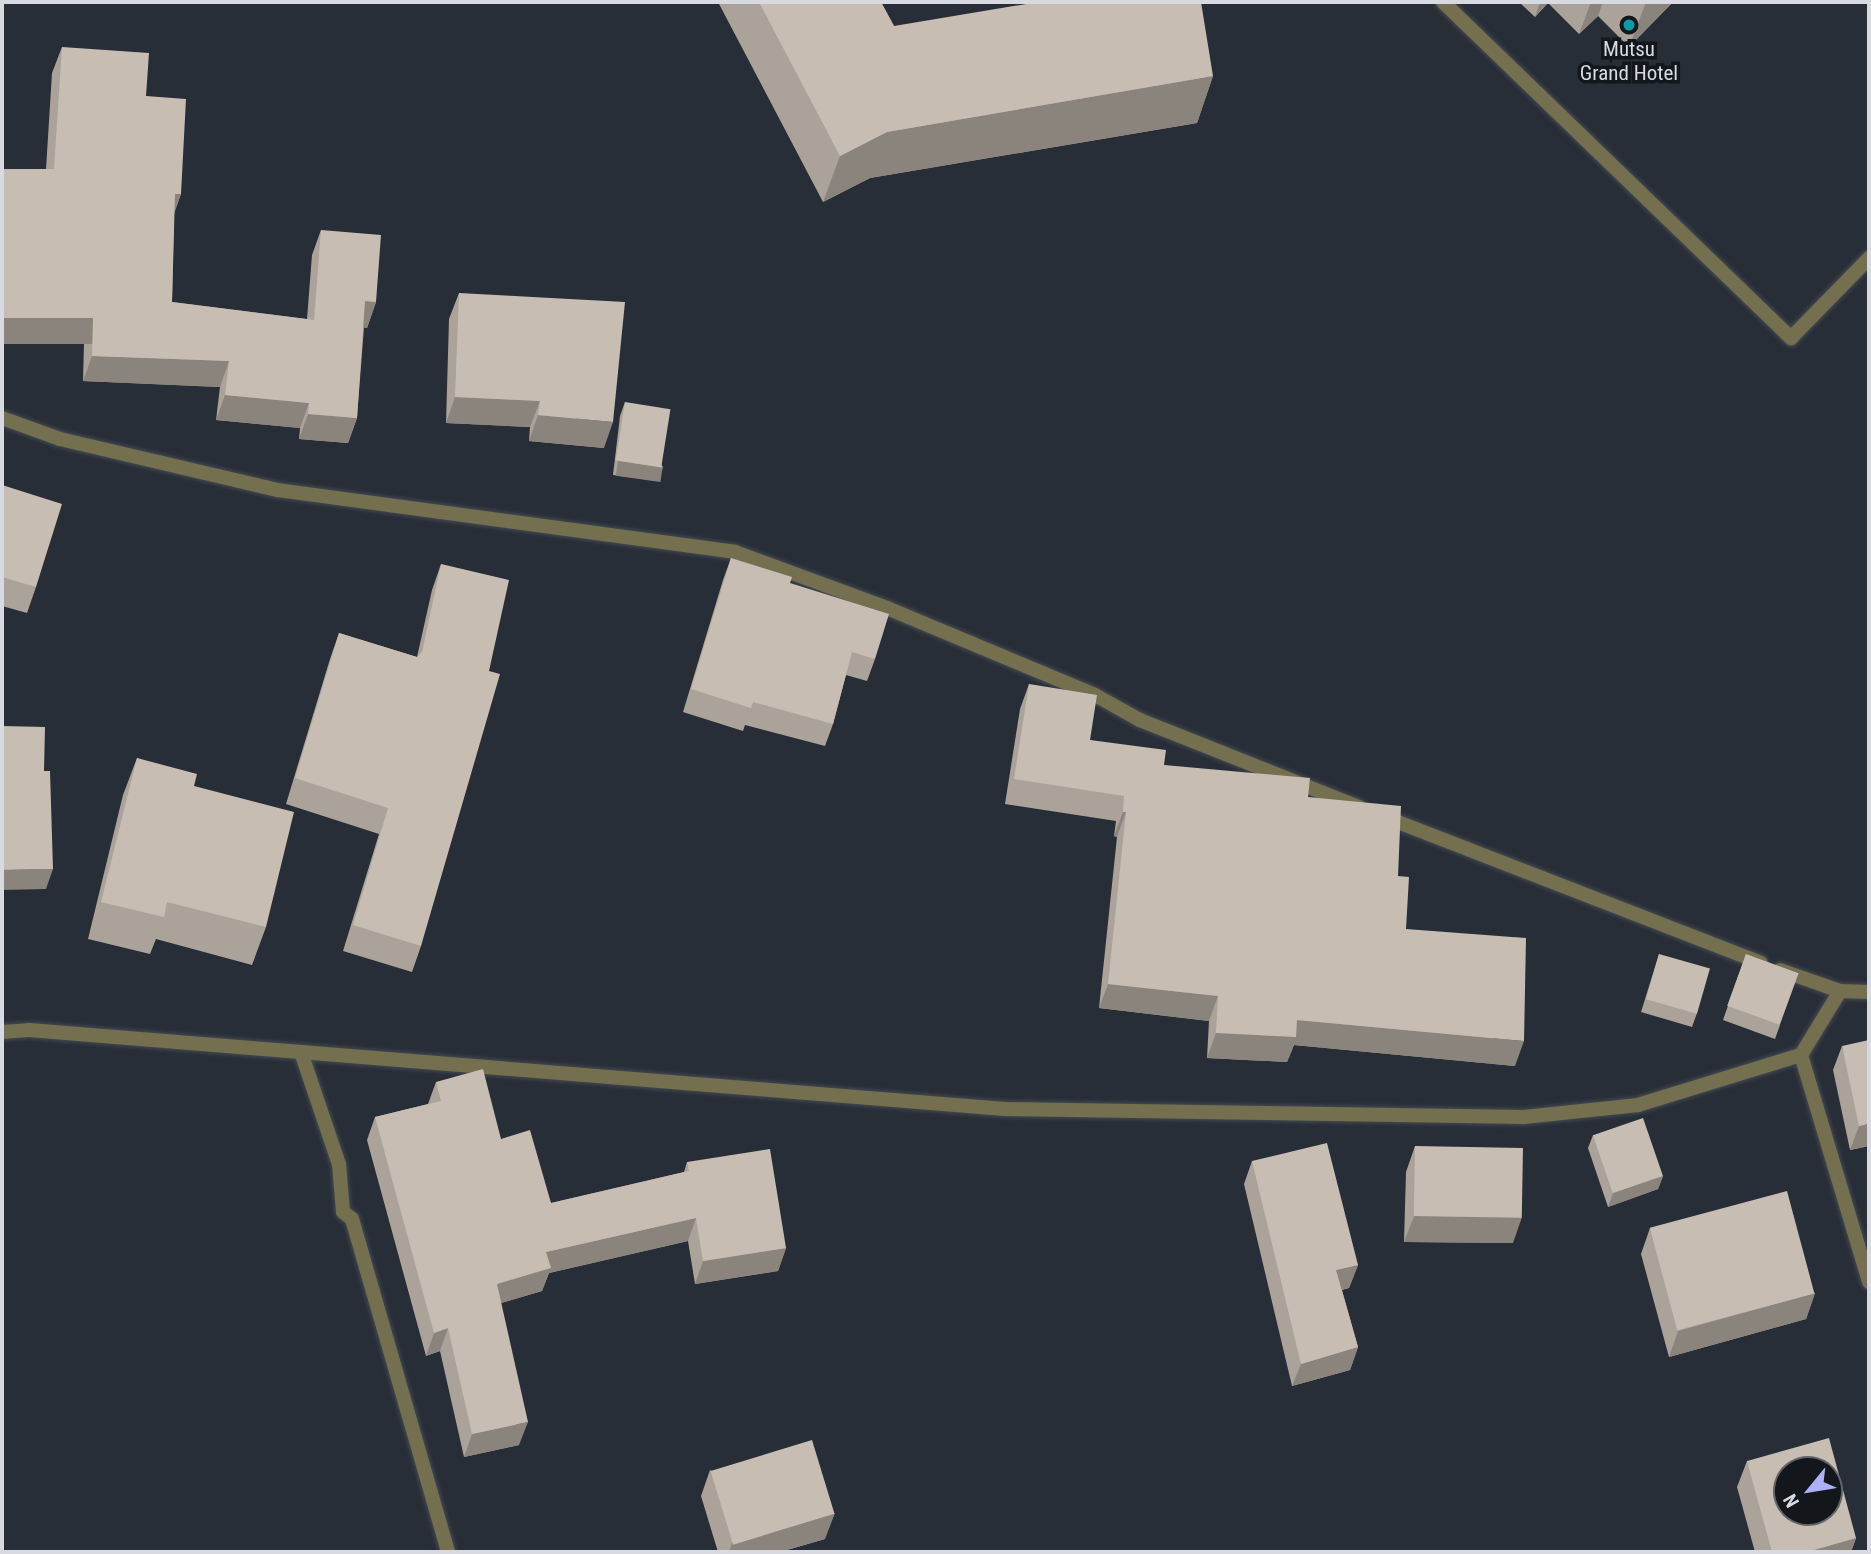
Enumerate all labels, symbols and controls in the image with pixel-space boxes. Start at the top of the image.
marker: Mutsu Grand Hotel [1621,17,1637,33]
place label: Mutsu Grand Hotel [1580,36,1678,86]
north arrow [1773,1456,1843,1526]
text: N [1778,1490,1804,1512]

